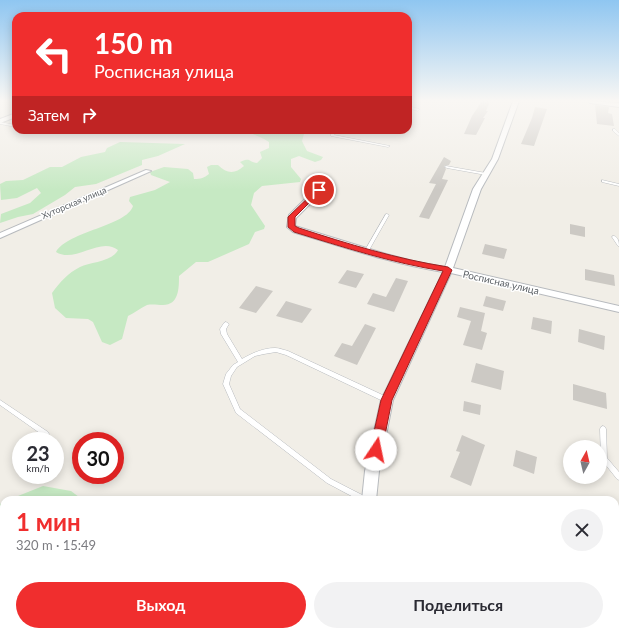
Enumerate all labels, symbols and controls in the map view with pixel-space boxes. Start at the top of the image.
text: 150 m [94,26,173,60]
icon: left [28,28,80,80]
text: Росписная улица [94,60,234,82]
icon: right [78,104,100,126]
text: Затем [28,106,70,124]
pin [302,173,336,207]
icon: arrive [308,179,330,201]
street label: Хуторская улица [40,184,108,221]
street label: Росписная улица [462,267,540,297]
position arrow [355,429,397,471]
speed limit sign: 30 [72,432,124,484]
north arrow [563,440,607,484]
map controls [563,440,607,484]
text: 23 [26,441,50,465]
text: km/h [26,462,50,474]
text: 1 мин [16,507,81,536]
button: close [561,509,603,551]
text: 320 m · 15:49 [16,537,96,553]
button: Выход [16,582,306,628]
button: Поделиться [314,582,603,628]

